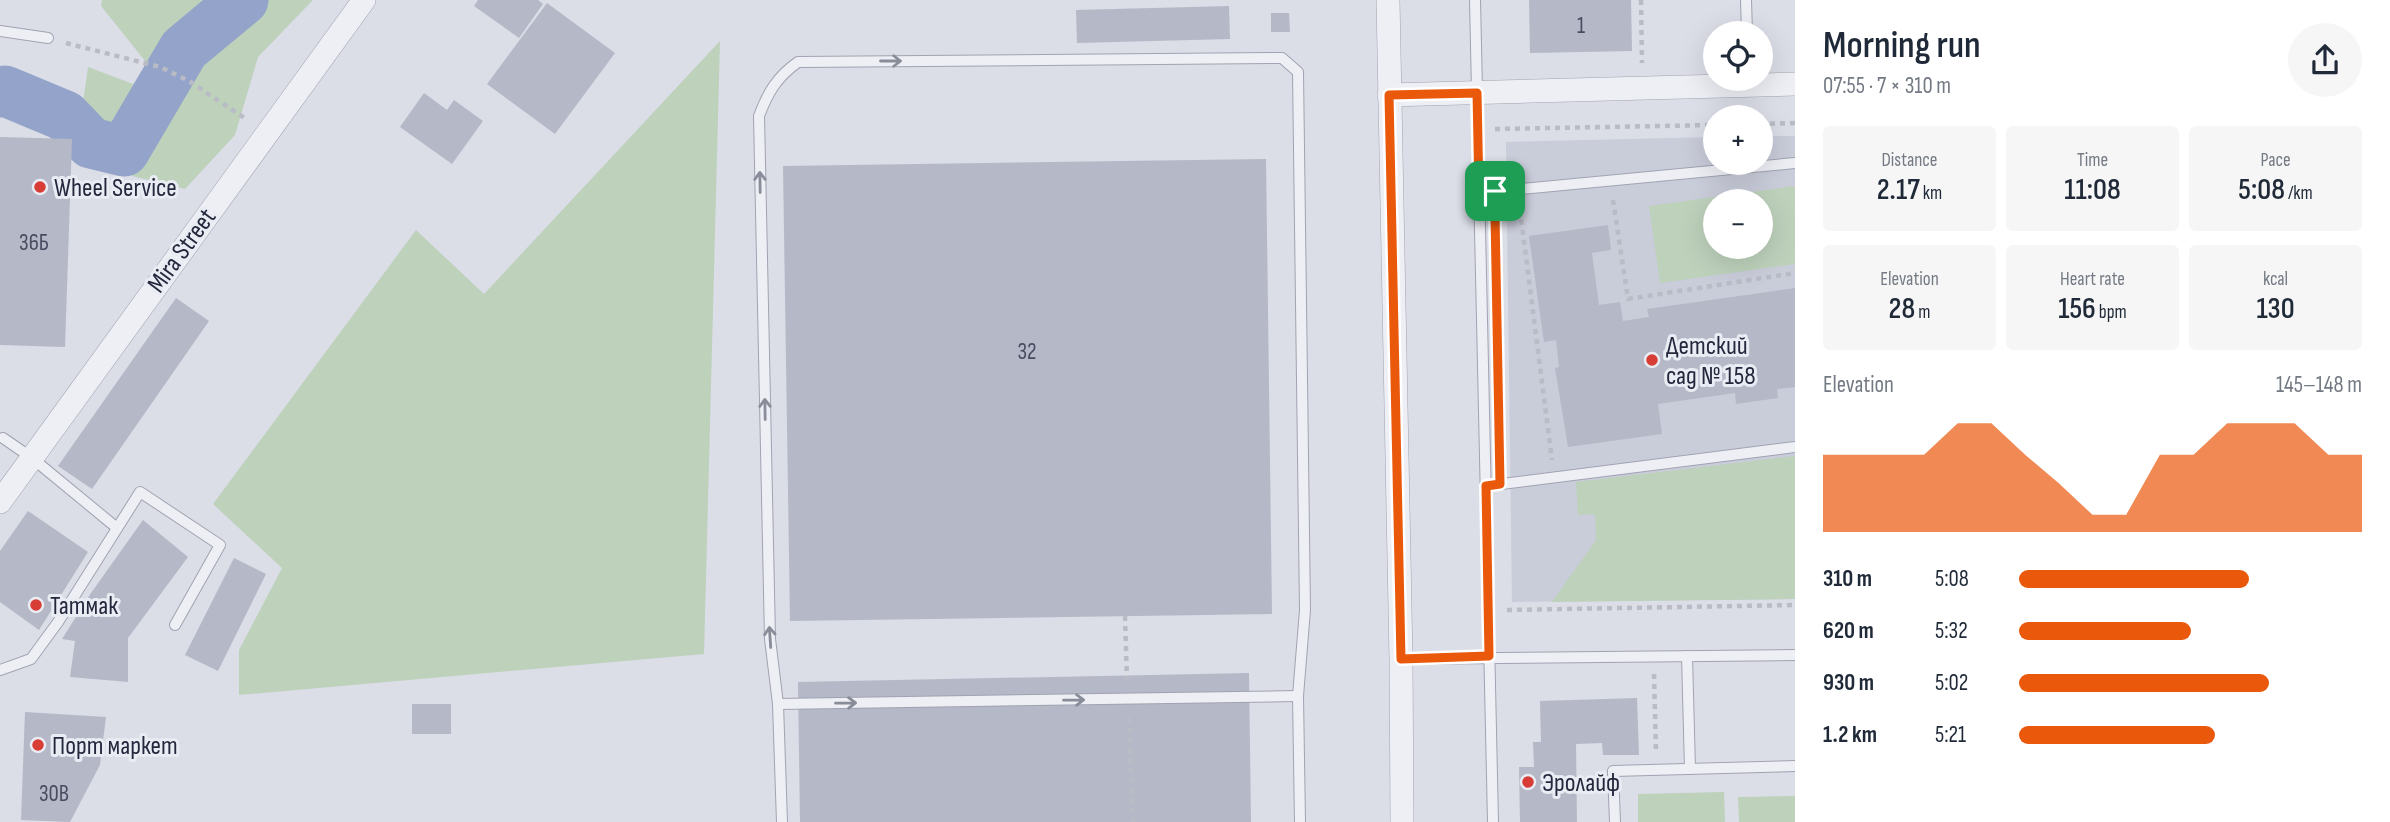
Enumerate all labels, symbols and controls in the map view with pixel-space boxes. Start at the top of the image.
house number: 1 [1577,12,1585,40]
map controls [1703,21,1773,259]
button: locate [1703,21,1773,91]
text: Morning run [1823,23,1981,68]
button: share [2288,23,2362,97]
one-way arrow [880,54,903,68]
text: 07:55 · 7 × 310 m [1823,72,1951,100]
button: + [1703,105,1773,175]
text: Distance [1881,149,1938,172]
text: Time [2077,149,2108,172]
text: Pace [2260,149,2291,172]
pin [1465,161,1525,221]
one-way arrow [754,170,767,193]
icon: arrive [1476,172,1514,210]
text: 2.17 [1877,172,1920,208]
text: 11:08 [2064,172,2121,208]
text: 5:08 [2238,172,2285,208]
place label: Wheel Service [54,173,177,204]
marker: Wheel Service [32,179,48,195]
text: km [1920,182,1942,205]
text: /km [2285,182,2313,205]
button: − [1703,189,1773,259]
street label: Mira Street [141,203,223,299]
house number: 36Б [19,229,49,257]
text: Elevation [1880,268,1939,291]
text: Heart rate [2060,268,2125,291]
text: kcal [2263,268,2288,291]
text: 28 [1889,291,1915,327]
text: 156 [2058,291,2096,327]
text: 130 [2256,291,2295,327]
text: m [1915,301,1930,324]
text: bpm [2096,301,2127,324]
place label: Детский сад № 158 [1666,331,1756,392]
house number: 32 [1017,338,1037,366]
marker: Детский сад № 158 [1644,352,1660,368]
text: Elevation [1823,371,1894,399]
text: 145–148 m [2276,371,2362,399]
one-way arrow [758,398,772,421]
text: 310 m [1823,565,1872,593]
text: 5:08 [1935,565,1969,593]
place label: Татмак [50,591,118,622]
marker: Татмак [28,597,44,613]
text: 620 m [1823,617,1874,645]
text: 5:32 [1935,617,1968,645]
one-way arrow [763,626,776,648]
text: 930 m [1823,669,1874,697]
text: 5:02 [1935,669,1968,697]
one-way arrow [1062,693,1085,707]
one-way arrow [834,696,857,710]
text: 1.2 km [1823,721,1877,749]
text: 5:21 [1935,721,1966,749]
place label: Порт маркет [52,731,178,762]
marker: Порт маркет [30,737,46,753]
place label: Эролайф [1542,768,1620,799]
marker: Эролайф [1520,774,1536,790]
house number: 30В [39,780,69,808]

